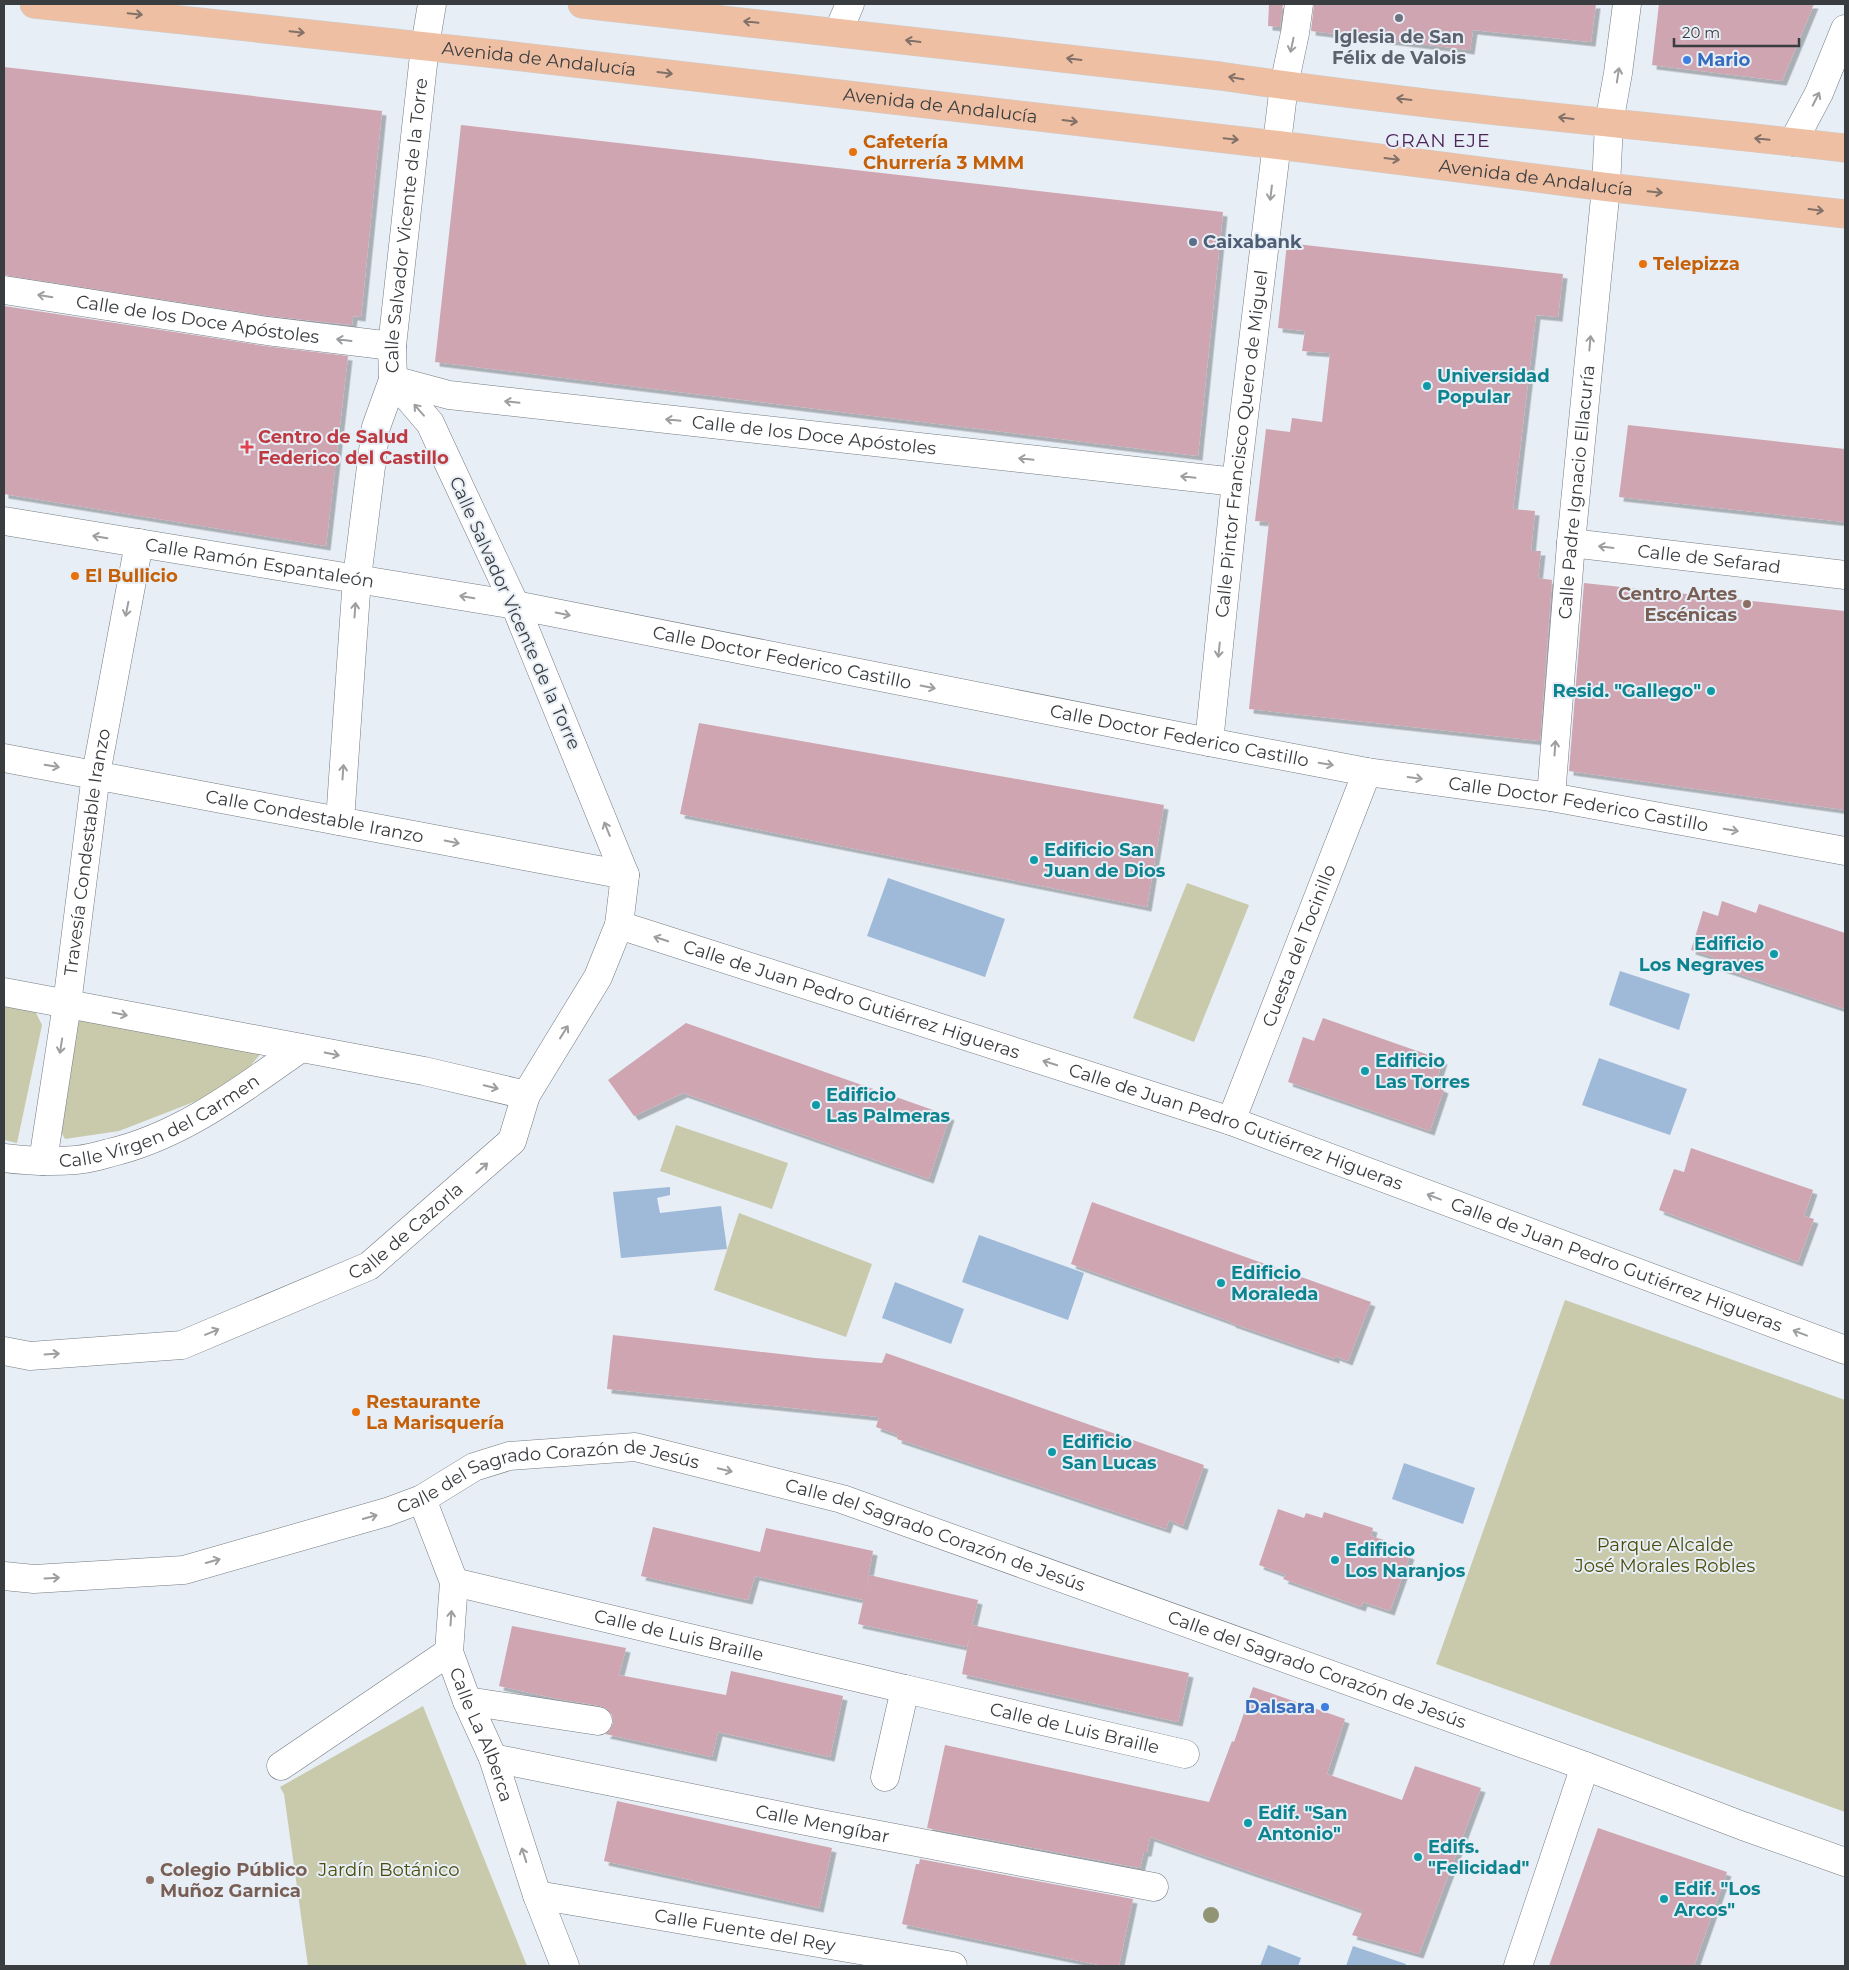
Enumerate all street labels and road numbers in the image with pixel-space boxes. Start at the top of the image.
street label: Avenida de Andalucía [441,37,637,81]
street label: Calle Salvador Vicente de la Torre [381,77,432,373]
street label: Avenida de Andalucía [842,83,1039,128]
street label: Avenida de Andalucía [1438,155,1634,201]
street label: Calle Pintor Francisco Quero de Miguel [1211,269,1273,619]
street label: Calle de los Doce Apóstoles [75,290,321,348]
street label: Calle Padre Ignacio Ellacuría [1554,364,1599,620]
street label: Calle de los Doce Apóstoles [691,411,938,460]
street label: Calle Salvador Vicente de la Torre [445,473,585,753]
street label: Calle Ramón Espantaleón [143,533,376,593]
street label: Calle de Sefarad [1636,540,1782,578]
street label: Calle Doctor Federico Castillo [651,621,913,694]
street label: Calle Doctor Federico Castillo [1048,700,1311,772]
street label: Travesía Condestable Iranzo [60,727,115,977]
street label: Calle Doctor Federico Castillo [1447,772,1710,837]
street label: Calle Condestable Iranzo [204,785,425,848]
street label: Cuesta del Tocinillo [1258,861,1341,1030]
street label: Calle de Juan Pedro Gutiérrez Higueras [680,935,1023,1064]
street label: Calle de Juan Pedro Gutiérrez Higueras [1066,1059,1406,1195]
street label: Calle Virgen del Carmen [58,1070,264,1172]
street label: Calle de Cazorla [345,1178,468,1284]
street label: Calle de Juan Pedro Gutiérrez Higueras [1447,1193,1786,1337]
street label: Calle del Sagrado Corazón de Jesús [394,1436,702,1518]
street label: Calle del Sagrado Corazón de Jesús [783,1474,1088,1597]
street label: Calle de Luis Braille [592,1605,766,1666]
street label: Calle del Sagrado Corazón de Jesús [1164,1606,1470,1734]
street label: Calle La Alberca [445,1664,517,1805]
street label: Calle de Luis Braille [988,1698,1162,1759]
street label: Calle Mengíbar [754,1800,891,1848]
street label: Calle Fuente del Rey [653,1904,838,1957]

